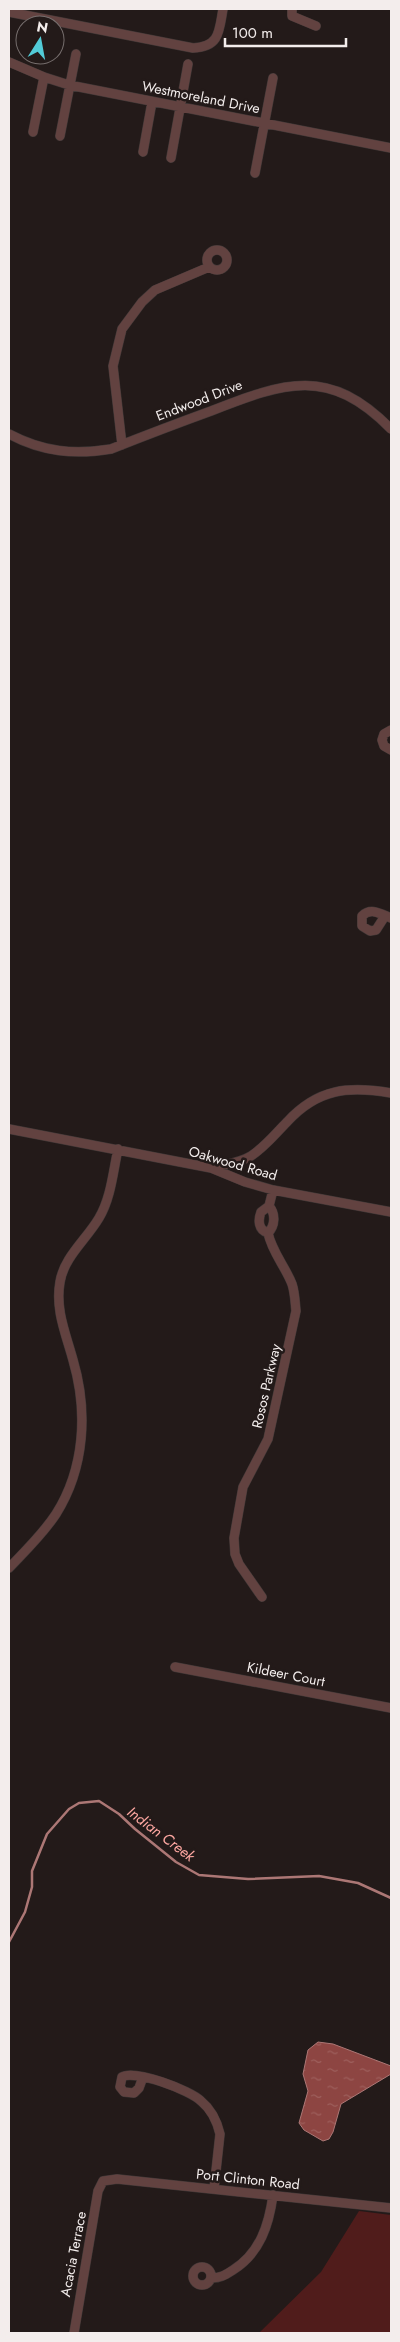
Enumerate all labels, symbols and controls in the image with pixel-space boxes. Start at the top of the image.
north arrow [15,15,65,65]
scale bar [225,15,346,47]
text: N [35,16,50,38]
text: 100 m [232,22,273,44]
street label: Westmoreland Drive [140,76,262,118]
street label: Endwood Drive [153,374,245,426]
street label: Oakwood Road [186,1141,280,1185]
street label: Rosos Parkway [247,1341,286,1430]
street label: Kildeer Court [245,1657,327,1691]
water label: Indian Creek [122,1801,200,1867]
street label: Port Clinton Road [195,2164,301,2194]
street label: Acacia Terrace [55,2210,91,2298]

